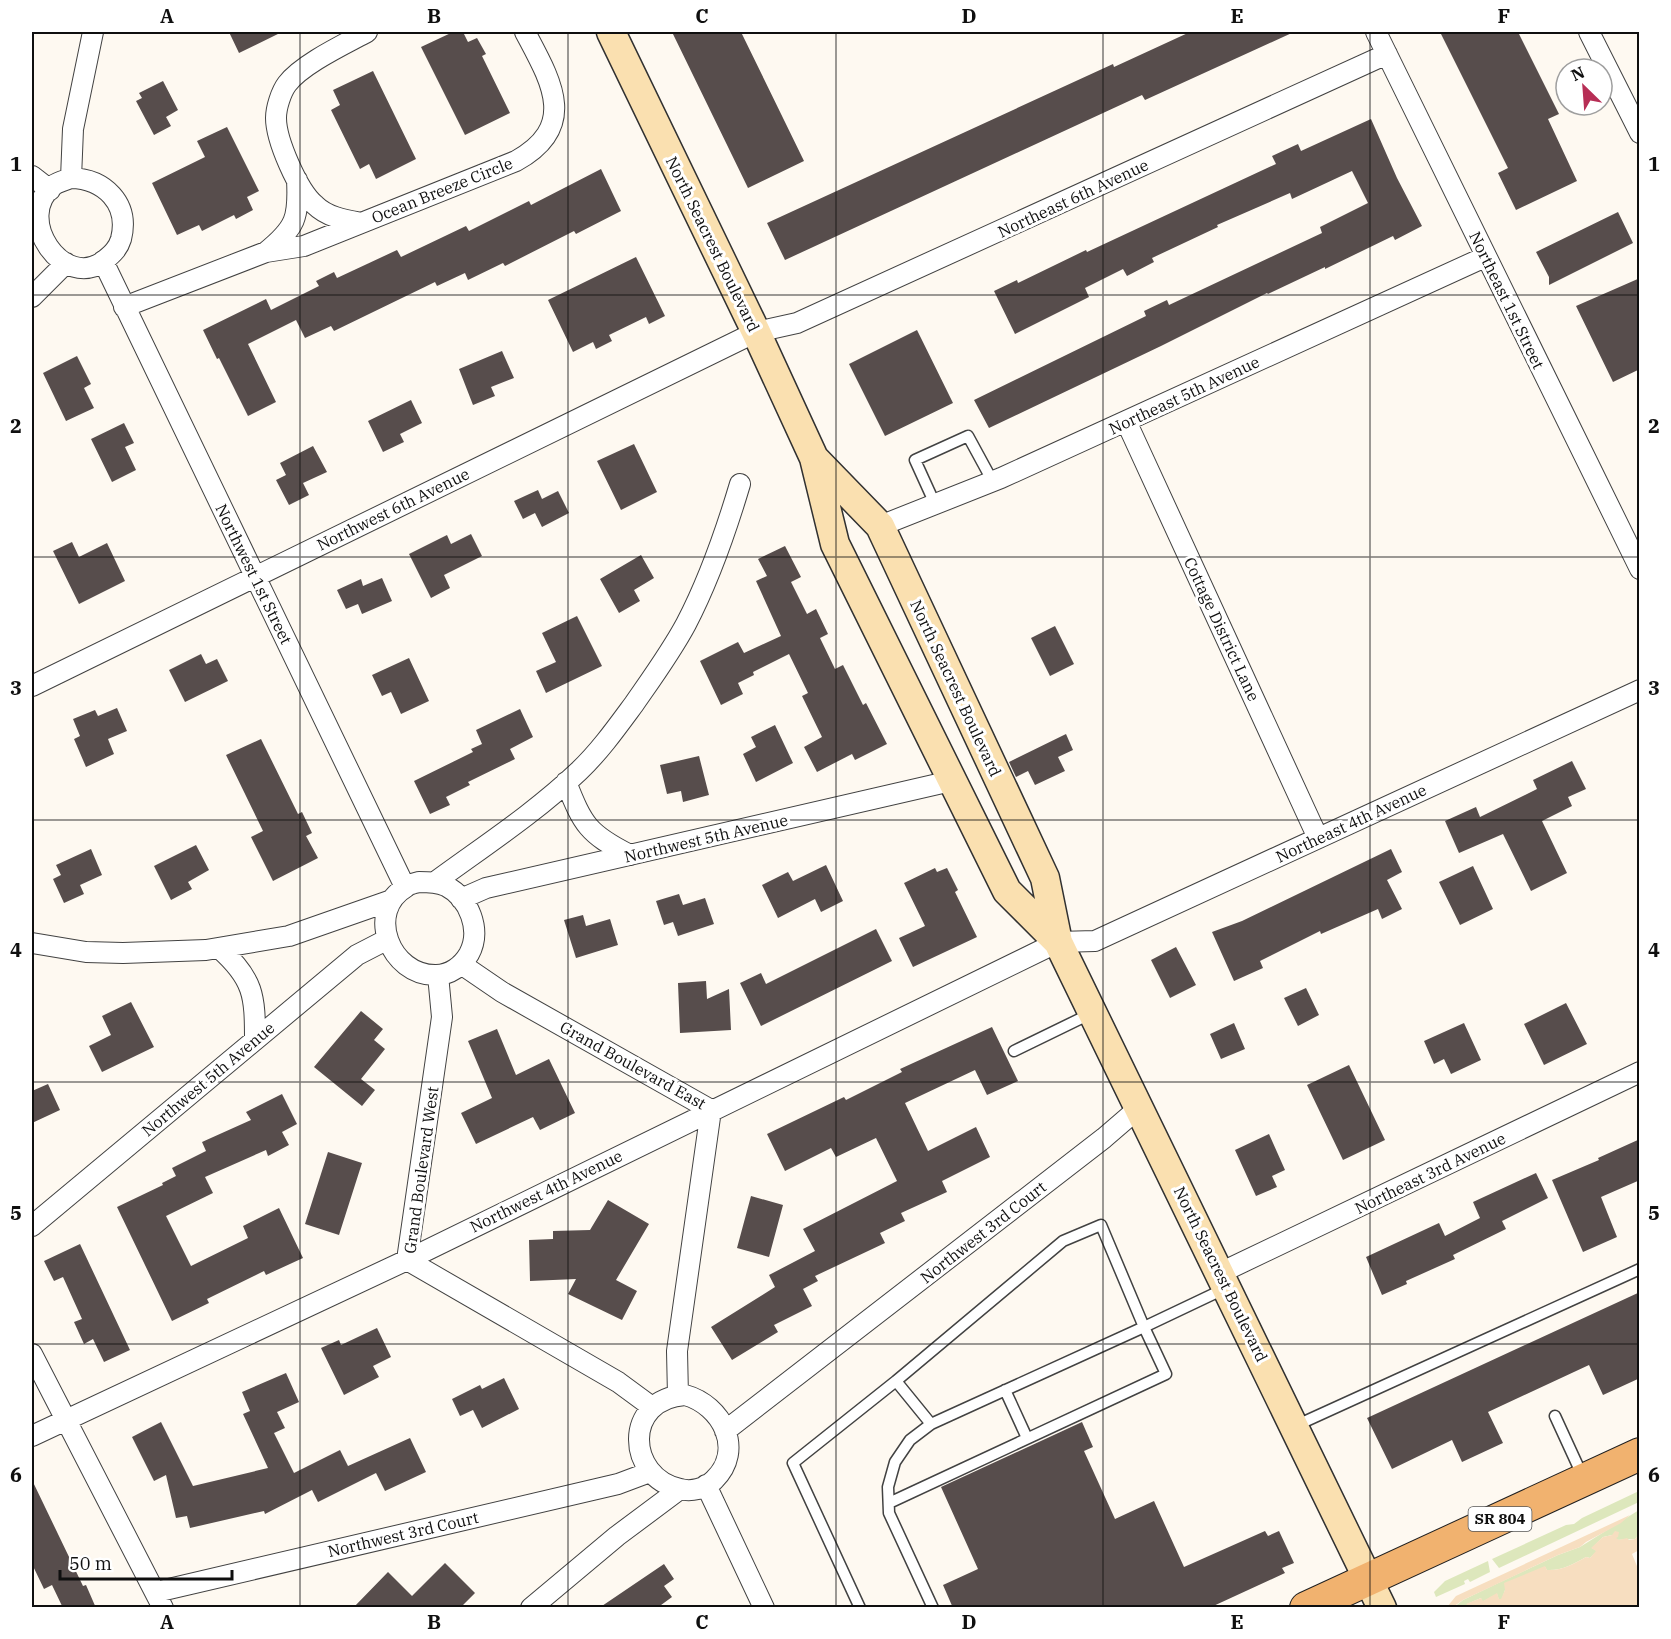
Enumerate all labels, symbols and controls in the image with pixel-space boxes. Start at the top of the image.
text: A [160,2,174,29]
text: B [427,2,441,29]
text: C [695,2,709,29]
text: D [961,2,977,29]
text: E [1230,2,1244,29]
text: F [1498,2,1510,29]
north arrow [1554,57,1614,117]
text: N [1568,62,1588,85]
text: 1 [10,150,22,177]
text: 1 [1648,150,1660,177]
street label: Ocean Breeze Circle [369,153,515,227]
street label: North Seacrest Boulevard [662,153,764,335]
street label: Northeast 6th Avenue [994,154,1152,242]
street label: Northeast 1st Street [1465,228,1549,372]
street label: Northeast 5th Avenue [1105,351,1263,439]
text: 2 [10,412,22,439]
text: 2 [1648,412,1660,439]
street label: Northwest 6th Avenue [313,463,473,555]
street label: Northwest 1st Street [211,501,297,648]
street label: Cottage District Lane [1180,554,1264,704]
street label: North Seacrest Boulevard [906,596,1006,780]
text: 3 [10,674,22,701]
text: 3 [1648,674,1660,701]
street label: Northeast 4th Avenue [1272,779,1430,867]
street label: Northwest 5th Avenue [622,809,790,867]
text: 4 [10,936,22,963]
text: 4 [1648,936,1660,963]
street label: Grand Boulevard East [556,1017,710,1114]
street label: Northwest 5th Avenue [138,1018,278,1140]
street label: Grand Boulevard West [399,1085,443,1255]
street label: Northeast 3rd Avenue [1351,1128,1509,1218]
street label: Northwest 4th Avenue [466,1145,626,1237]
street label: Northwest 3rd Court [916,1176,1050,1287]
street label: North Seacrest Boulevard [1170,1183,1272,1365]
text: 5 [10,1199,22,1226]
text: 5 [1648,1199,1660,1226]
text: 6 [10,1461,22,1488]
text: 6 [1648,1461,1660,1488]
street label: Northwest 3rd Court [326,1507,481,1561]
road number: SR 804 [1468,1507,1532,1531]
scale bar [60,1543,232,1581]
text: 50 m [69,1552,112,1575]
text: A [160,1608,174,1635]
text: B [427,1608,441,1635]
text: C [695,1608,709,1635]
text: D [961,1608,977,1635]
text: E [1230,1608,1244,1635]
text: F [1498,1608,1510,1635]

